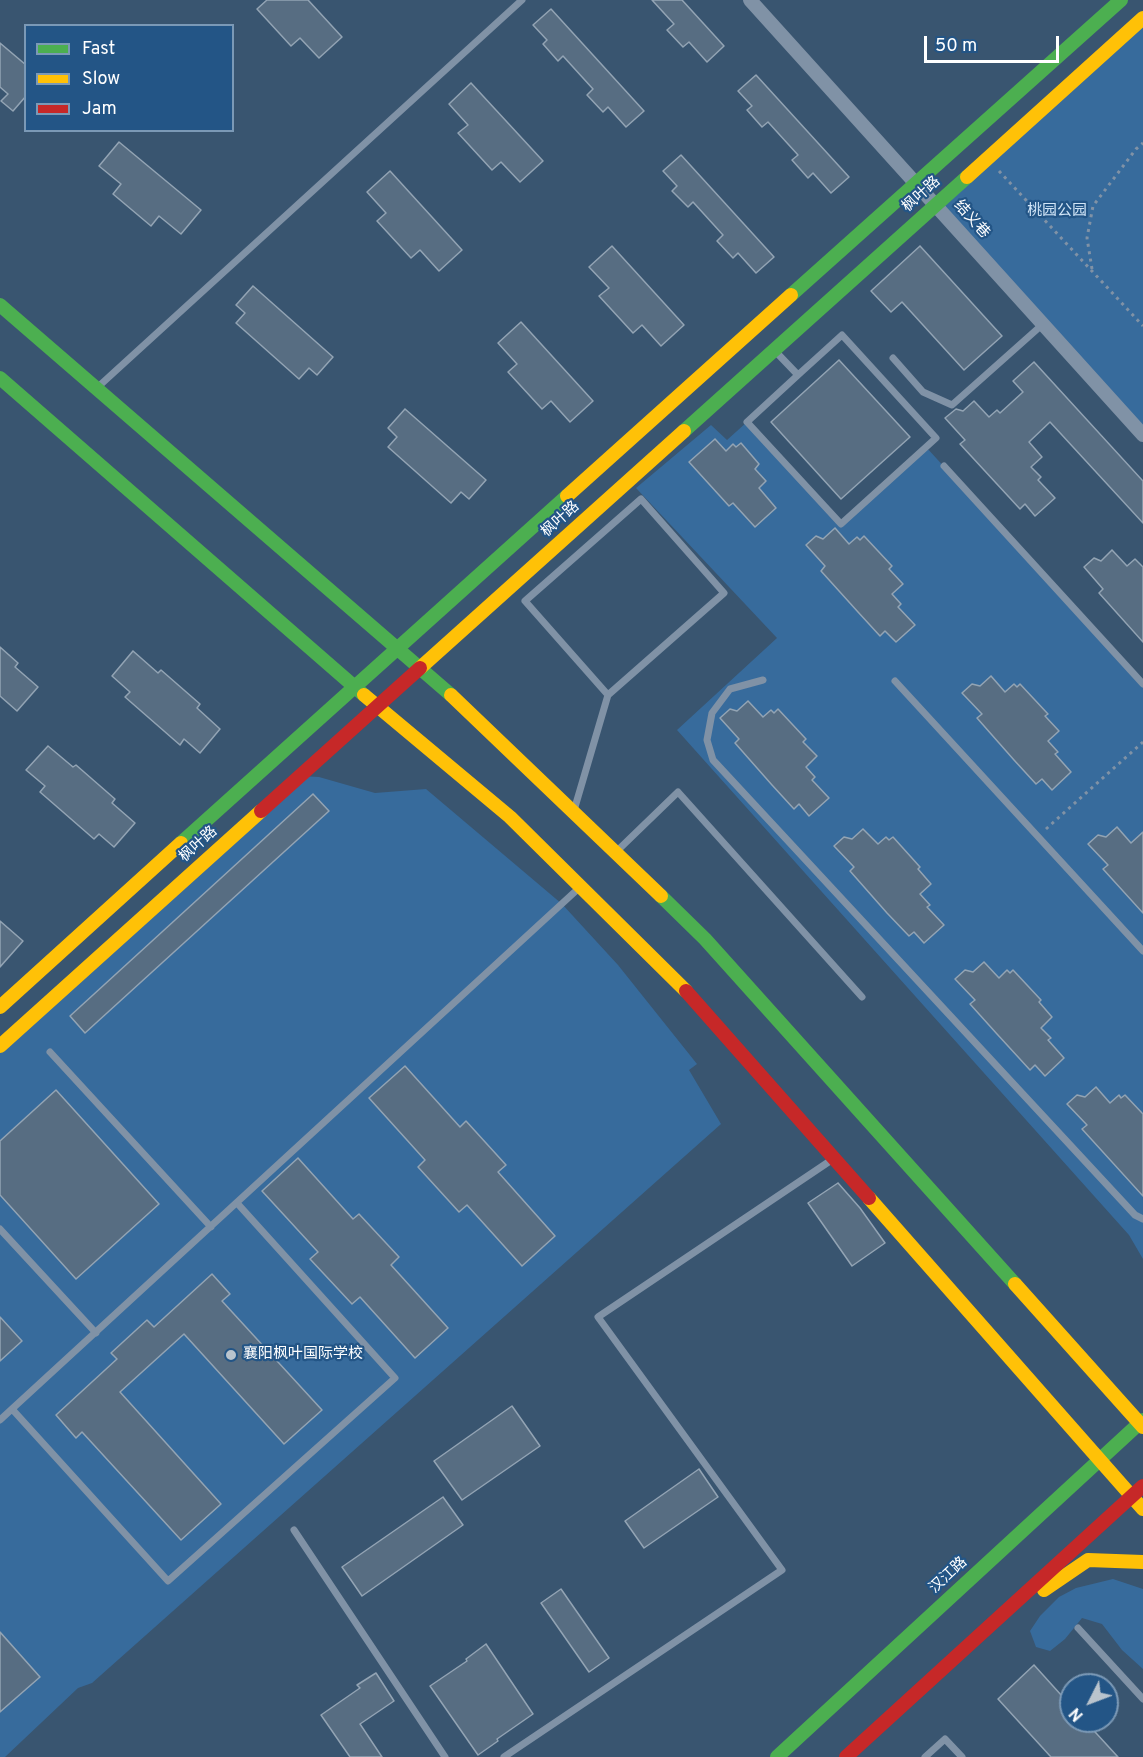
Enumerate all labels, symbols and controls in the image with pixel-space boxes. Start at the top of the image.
legend [24,24,234,132]
scale bar [927,24,1062,62]
text: 50 m [935,35,977,58]
text: Fast [82,38,115,61]
text: Slow [82,68,120,91]
text: Jam [82,98,117,121]
street label: 枫叶路 [899,173,945,217]
street label: 结义巷 [949,197,993,243]
park label: 桃园公园 [1027,203,1087,221]
street label: 枫叶路 [538,498,584,542]
street label: 枫叶路 [176,823,222,867]
place label: 襄阳枫叶国际学校 [243,1346,363,1364]
marker: 襄阳枫叶国际学校 [224,1348,238,1362]
street label: 汉江路 [926,1554,972,1598]
north arrow [1059,1673,1119,1733]
text: N [1066,1703,1088,1725]

